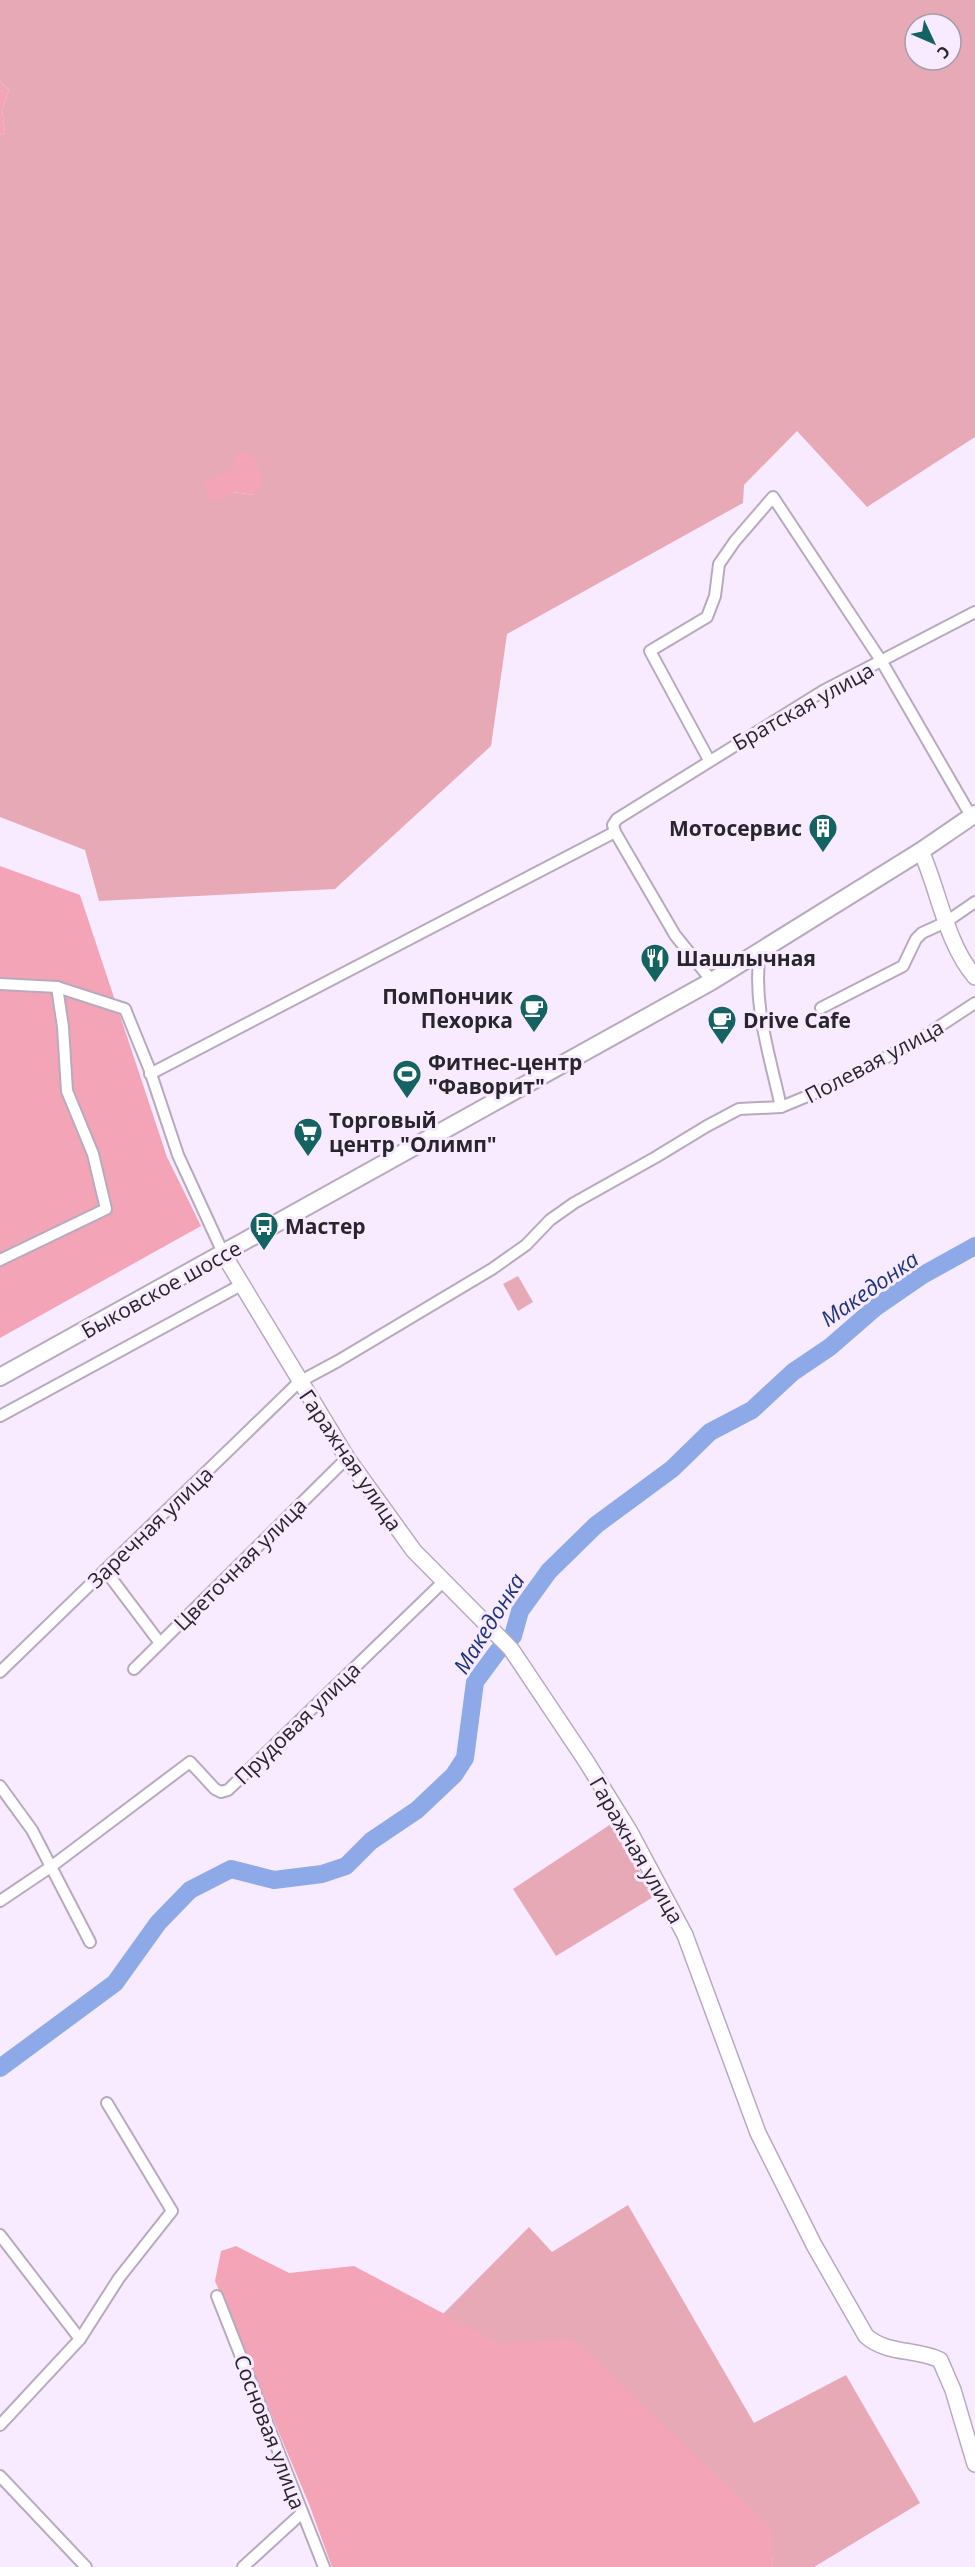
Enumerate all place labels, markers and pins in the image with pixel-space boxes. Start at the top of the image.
building icon: Мотосервис [807,812,839,854]
place label: Мотосервис [669,814,802,842]
restaurant icon: Шашлычная [639,942,671,984]
place label: Шашлычная [676,944,816,972]
place label: ПомПончик Пехорка [382,982,513,1034]
cafe icon: ПомПончик Пехорка [518,992,550,1034]
cafe icon: Drive Cafe [706,1004,738,1046]
place label: Drive Cafe [743,1006,851,1034]
place label: Фитнес-центр "Фаворит" [428,1048,582,1100]
sports icon: Фитнес-центр "Фаворит" [391,1058,423,1100]
place label: Торговый центр "Олимп" [329,1106,497,1158]
supermarket icon: Торговый центр "Олимп" [292,1116,324,1158]
bus stop icon: Мастер [248,1210,280,1252]
place label: Мастер [285,1212,366,1240]

